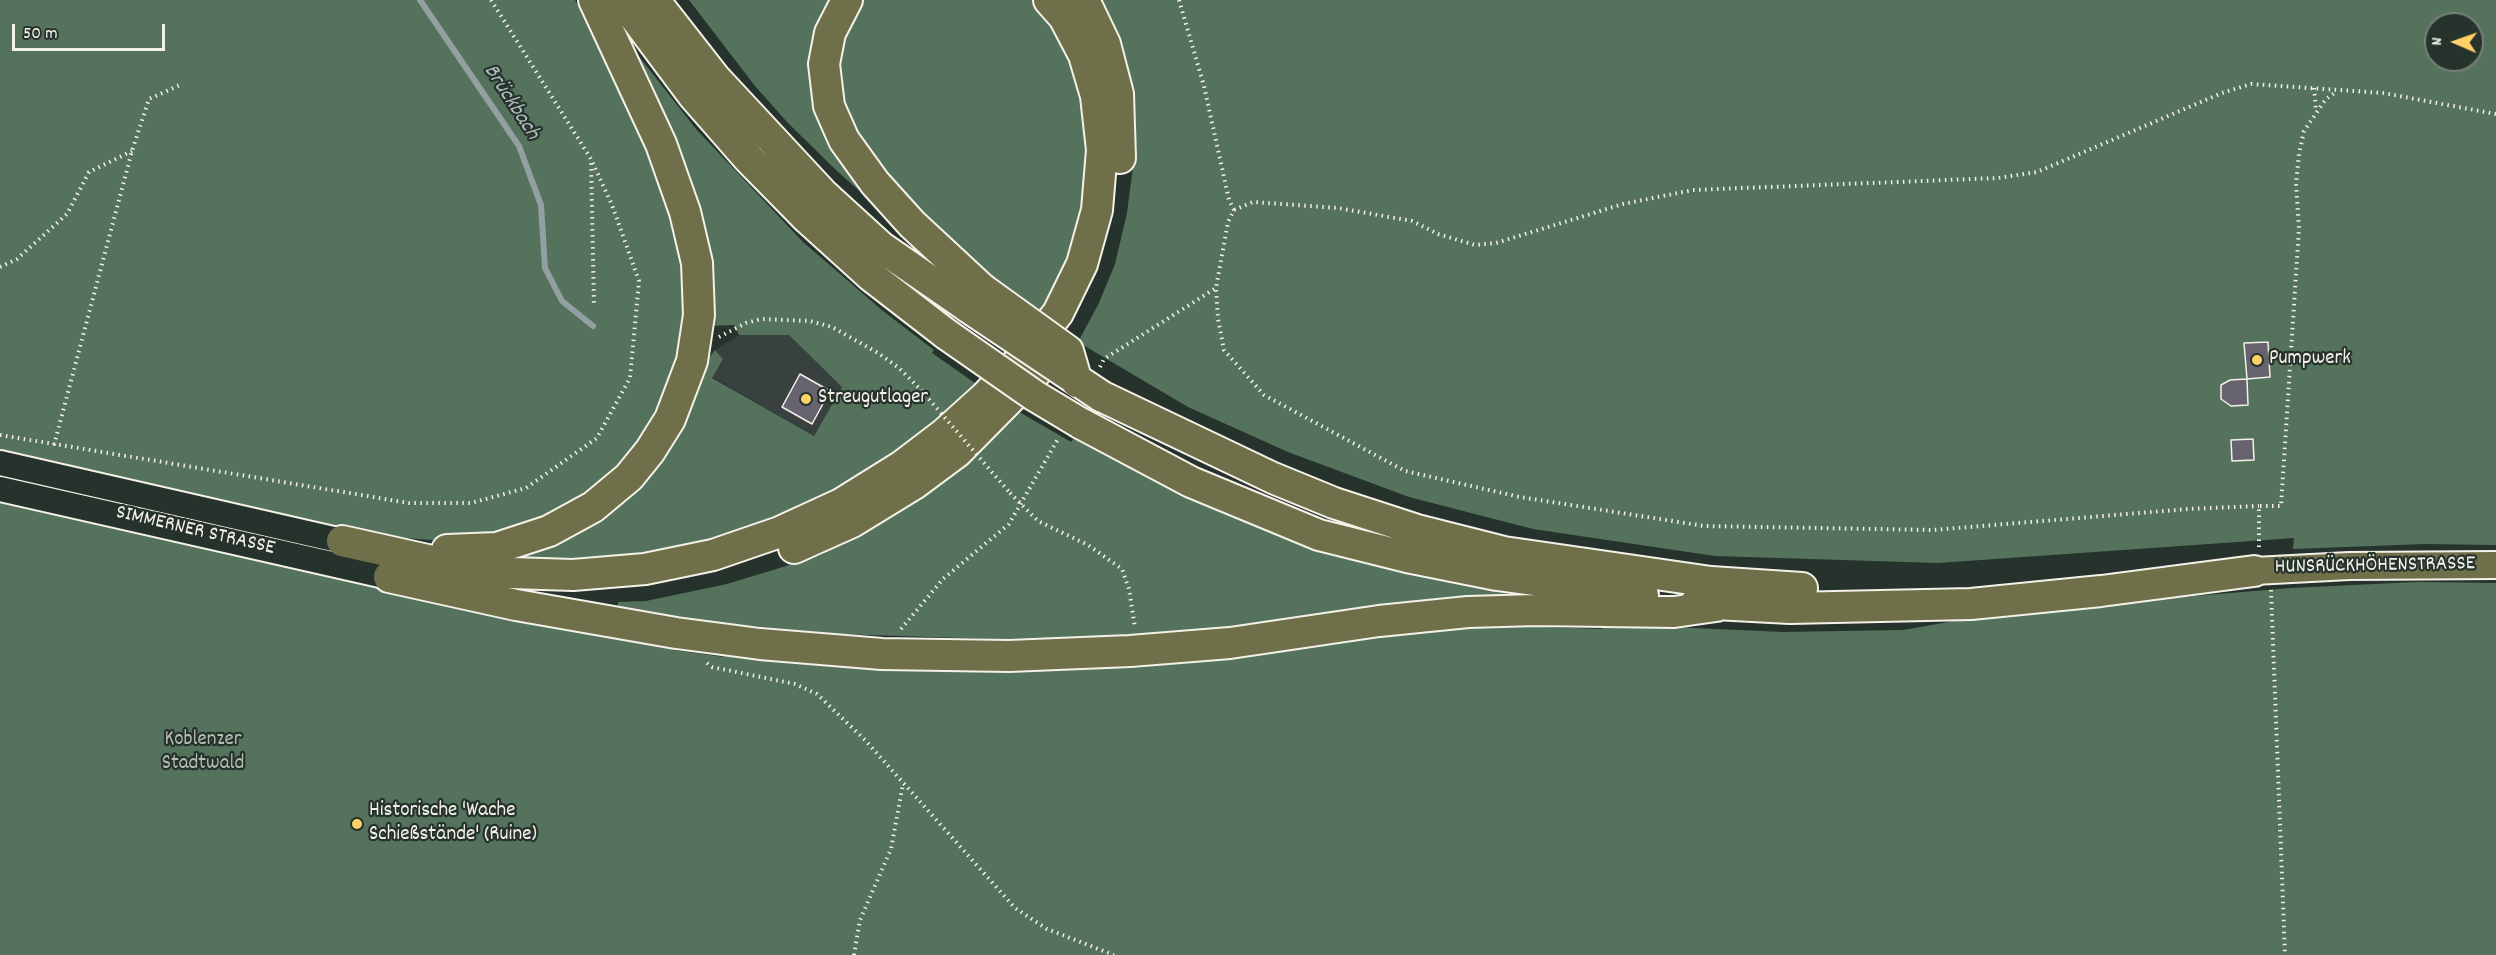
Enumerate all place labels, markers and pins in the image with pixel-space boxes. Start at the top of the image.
place label: Pumpwerk [2269,347,2351,373]
marker: Pumpwerk [2250,353,2264,367]
place label: Streugutlager [818,386,928,412]
marker: Streugutlager [799,392,813,406]
place label: Historische 'Wache Schießstände' (Ruine) [369,799,537,849]
marker: Historische 'Wache Schießstände' (Ruine) [350,817,364,831]

